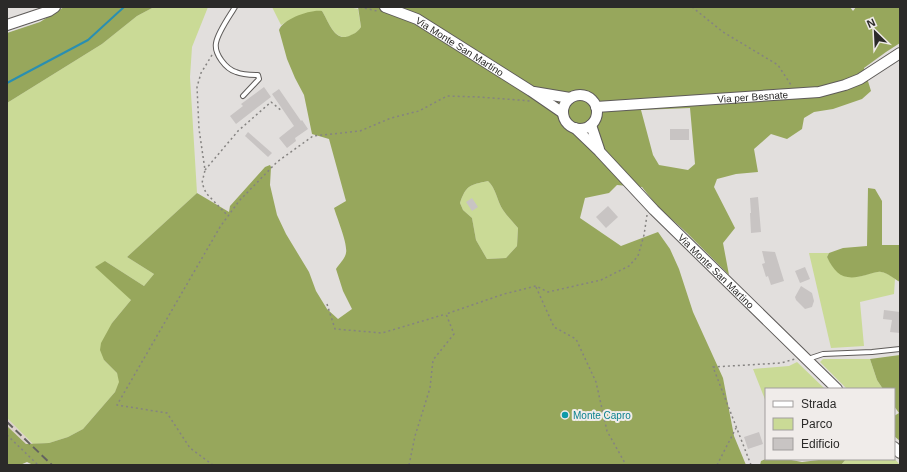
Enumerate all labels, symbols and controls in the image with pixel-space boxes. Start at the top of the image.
north arrow [855,12,895,52]
street label: Via Monte San Martino [414,15,506,79]
text: N [865,16,877,30]
street label: Via per Besnate [717,89,789,105]
street label: Via Monte San Martino [676,232,756,311]
legend [765,388,895,460]
text: Strada [801,397,837,411]
marker: Monte Capro [560,410,570,420]
place label: Monte Capro [573,410,631,421]
text: Parco [801,417,833,431]
text: Edificio [801,437,840,451]

